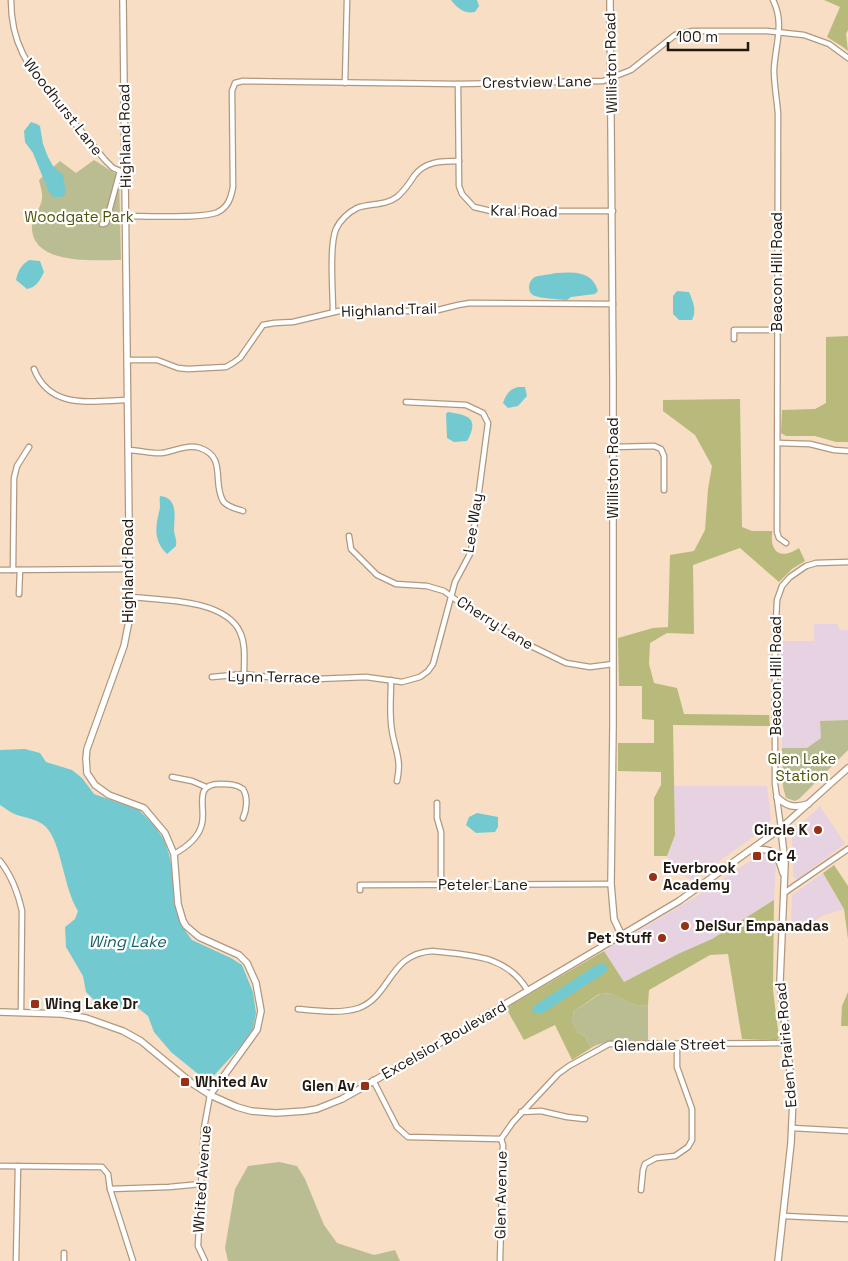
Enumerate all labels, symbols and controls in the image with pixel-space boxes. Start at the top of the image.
street label: Williston Road [600,12,621,114]
scale bar [668,20,748,52]
text: 100 m [676,27,718,46]
street label: Woodhurst Lane [20,54,107,159]
street label: Crestview Lane [482,71,592,92]
street label: Highland Road [114,84,135,188]
street label: Kral Road [490,200,558,221]
park label: Woodgate Park [24,207,134,226]
street label: Beacon Hill Road [767,212,786,332]
street label: Highland Trail [341,298,437,321]
street label: Williston Road [603,417,622,519]
street label: Lee Way [458,492,487,554]
street label: Highland Road [118,519,137,623]
street label: Cherry Lane [453,591,537,654]
street label: Beacon Hill Road [766,616,785,736]
street label: Lynn Terrace [228,666,321,687]
park label: Glen Lake Station [768,749,837,785]
place label: Circle K [754,820,809,839]
marker: Circle K [812,824,824,836]
place label: Cr 4 [767,846,796,865]
marker: Cr 4 [751,850,763,862]
place label: Everbrook Academy [663,858,737,894]
marker: Everbrook Academy [647,871,659,883]
street label: Peteler Lane [438,875,528,894]
place label: DelSur Empanadas [695,916,829,935]
marker: DelSur Empanadas [679,920,691,932]
place label: Pet Stuff [587,928,653,947]
water label: Wing Lake [88,931,166,952]
marker: Pet Stuff [656,932,668,944]
street label: Eden Prairie Road [771,982,800,1108]
place label: Wing Lake Dr [45,994,138,1013]
street label: Excelsior Boulevard [378,996,510,1083]
marker: Wing Lake Dr [29,998,41,1010]
street label: Glendale Street [614,1034,726,1055]
place label: Whited Av [195,1072,268,1091]
marker: Whited Av [179,1076,191,1088]
place label: Glen Av [302,1076,355,1095]
marker: Glen Av [359,1080,371,1092]
street label: Whited Avenue [188,1124,215,1233]
street label: Glen Avenue [490,1151,511,1239]

